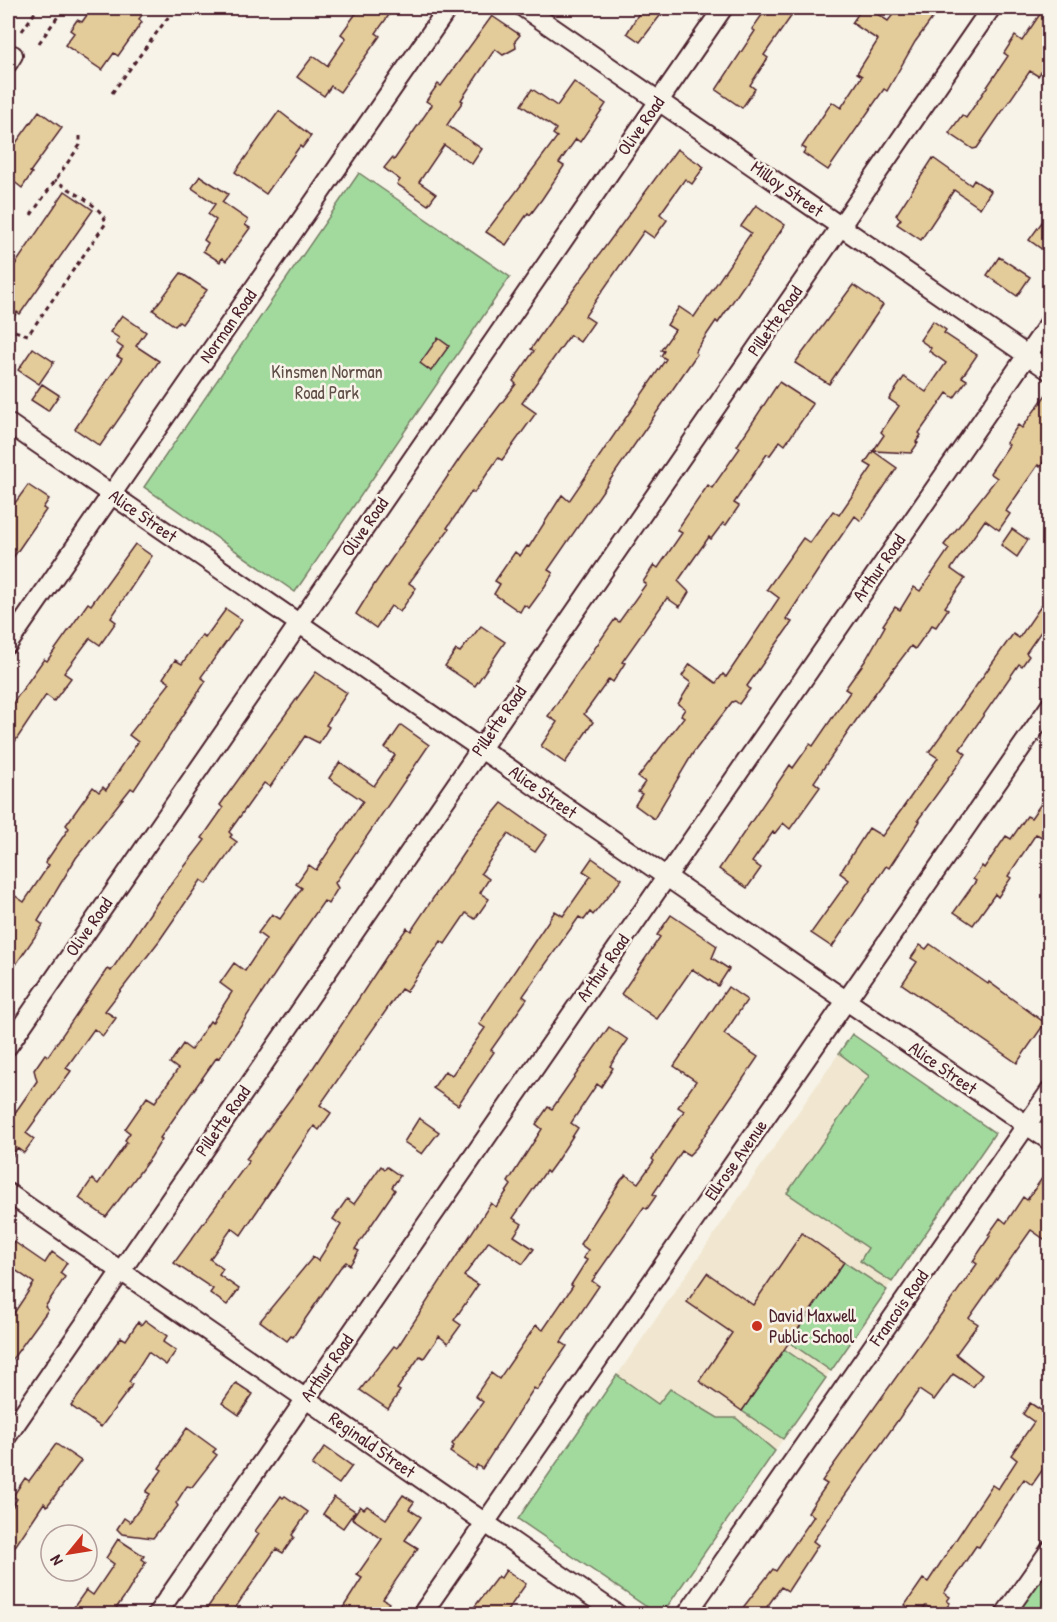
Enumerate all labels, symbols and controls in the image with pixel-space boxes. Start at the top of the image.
street label: Olive Road [611,91,670,160]
street label: Milloy Street [746,154,829,223]
street label: Pillette Road [741,280,808,361]
street label: Norman Road [193,284,262,368]
park label: Kinsmen Norman Road Park [271,359,383,405]
street label: Alice Street [104,483,183,549]
street label: Olive Road [335,492,394,561]
street label: Arthur Road [846,529,911,607]
street label: Pillette Road [465,680,532,761]
street label: Alice Street [504,759,583,825]
street label: Olive Road [59,892,118,961]
street label: Arthur Road [570,929,635,1007]
street label: Alice Street [904,1035,983,1101]
street label: Pillette Road [189,1080,256,1161]
street label: Ellrose Avenue [698,1114,773,1205]
street label: Francois Road [863,1265,934,1352]
place label: David Maxwell Public School [769,1303,856,1349]
marker: David Maxwell Public School [750,1319,764,1333]
street label: Arthur Road [294,1329,359,1407]
street label: Reginald Street [324,1406,421,1484]
north arrow [39,1523,99,1583]
text: N [44,1551,68,1570]

